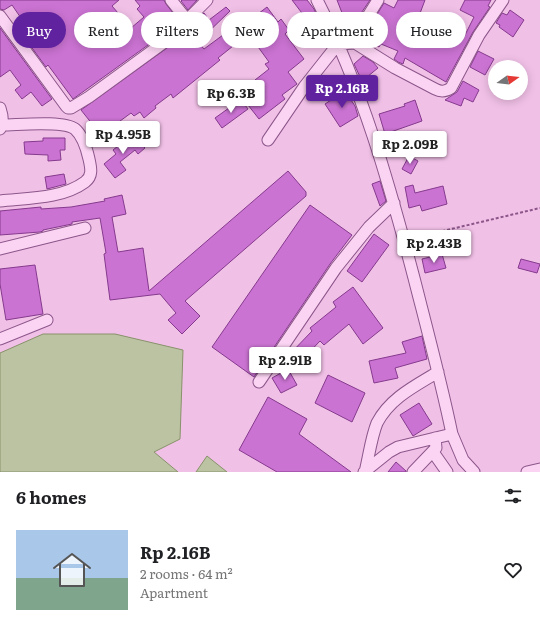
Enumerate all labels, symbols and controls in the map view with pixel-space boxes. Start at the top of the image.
chip: Buy [12,12,66,48]
chip: Rent [74,12,133,48]
chip: Filters [141,12,213,48]
chip: New [221,12,279,48]
chip: Apartment [287,12,388,48]
chip: House [396,12,466,48]
north arrow [488,60,528,100]
map controls [488,60,528,100]
pin: Rp 2.16B [301,75,383,109]
text: Rp 2.16B [315,78,369,97]
pin: Rp 6.3B [194,80,268,114]
text: Rp 6.3B [207,83,255,102]
pin: Rp 4.95B [82,121,164,155]
text: Rp 4.95B [95,124,151,143]
pin: Rp 2.09B [369,131,451,165]
text: Rp 2.09B [382,134,438,153]
pin: Rp 2.43B [393,230,475,264]
text: Rp 2.43B [406,233,462,252]
pin: Rp 2.91B [244,347,326,381]
text: Rp 2.91B [258,350,312,369]
text: 6 homes [16,484,86,509]
icon: filters [502,485,524,507]
text: Rp 2.16B [140,539,210,564]
icon: home [48,546,96,594]
icon: heart [502,559,524,581]
text: 2 rooms · 64 m² [140,564,233,583]
text: Apartment [140,583,208,602]

